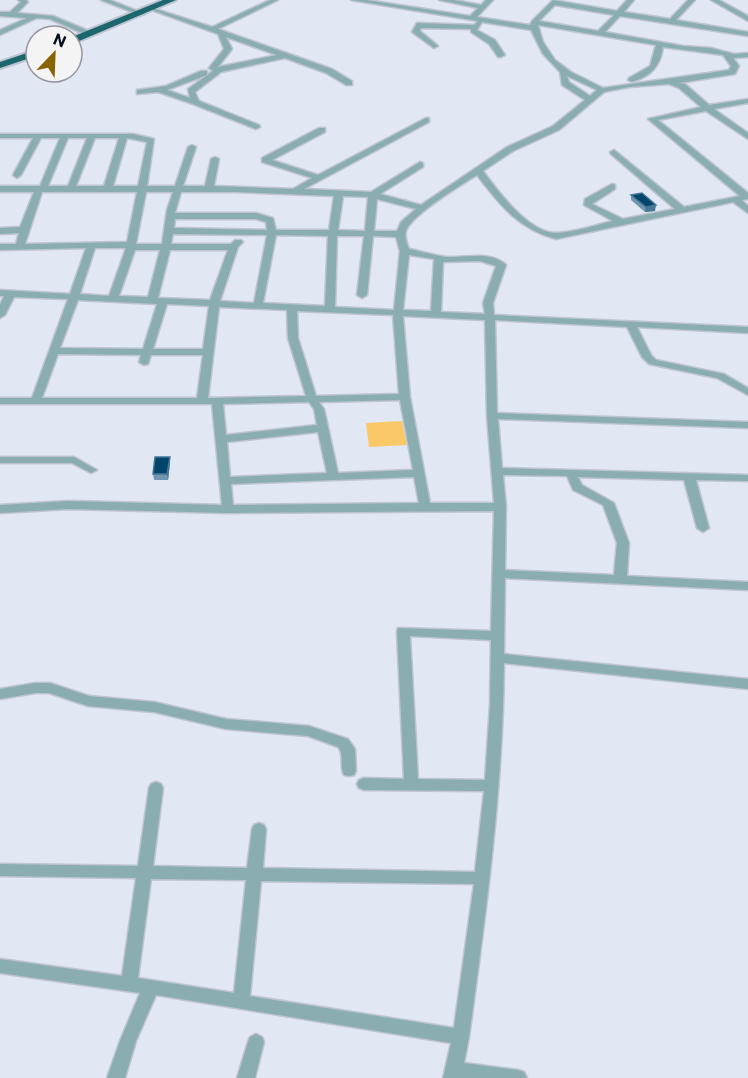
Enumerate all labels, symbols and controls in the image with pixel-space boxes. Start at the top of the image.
north arrow [24,24,84,84]
text: N [51,29,69,51]

